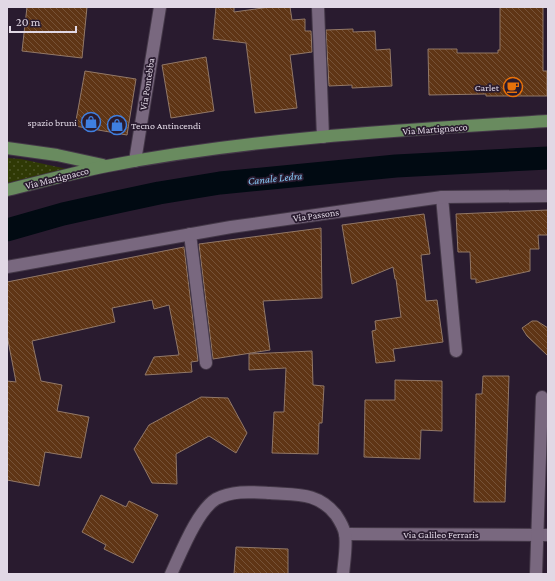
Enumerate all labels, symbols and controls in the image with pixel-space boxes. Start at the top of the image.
scale bar [10,8,76,34]
text: 20 m [16,15,41,29]
street label: Via Pontebba [137,57,157,111]
cafe icon: Carlet [502,76,524,98]
place label: Carlet [475,82,500,93]
shop icon: spazio bruni [80,111,102,133]
shop icon: Tecno Antincendi [106,114,128,136]
place label: spazio bruni [28,117,77,128]
place label: Tecno Antincendi [131,120,201,131]
street label: Via Martignacco [402,121,468,137]
street label: Via Martignacco [24,165,90,191]
water label: Canale Ledra [247,169,303,187]
street label: Via Passons [292,206,340,224]
street label: Via Galileo Ferraris [403,529,479,540]

